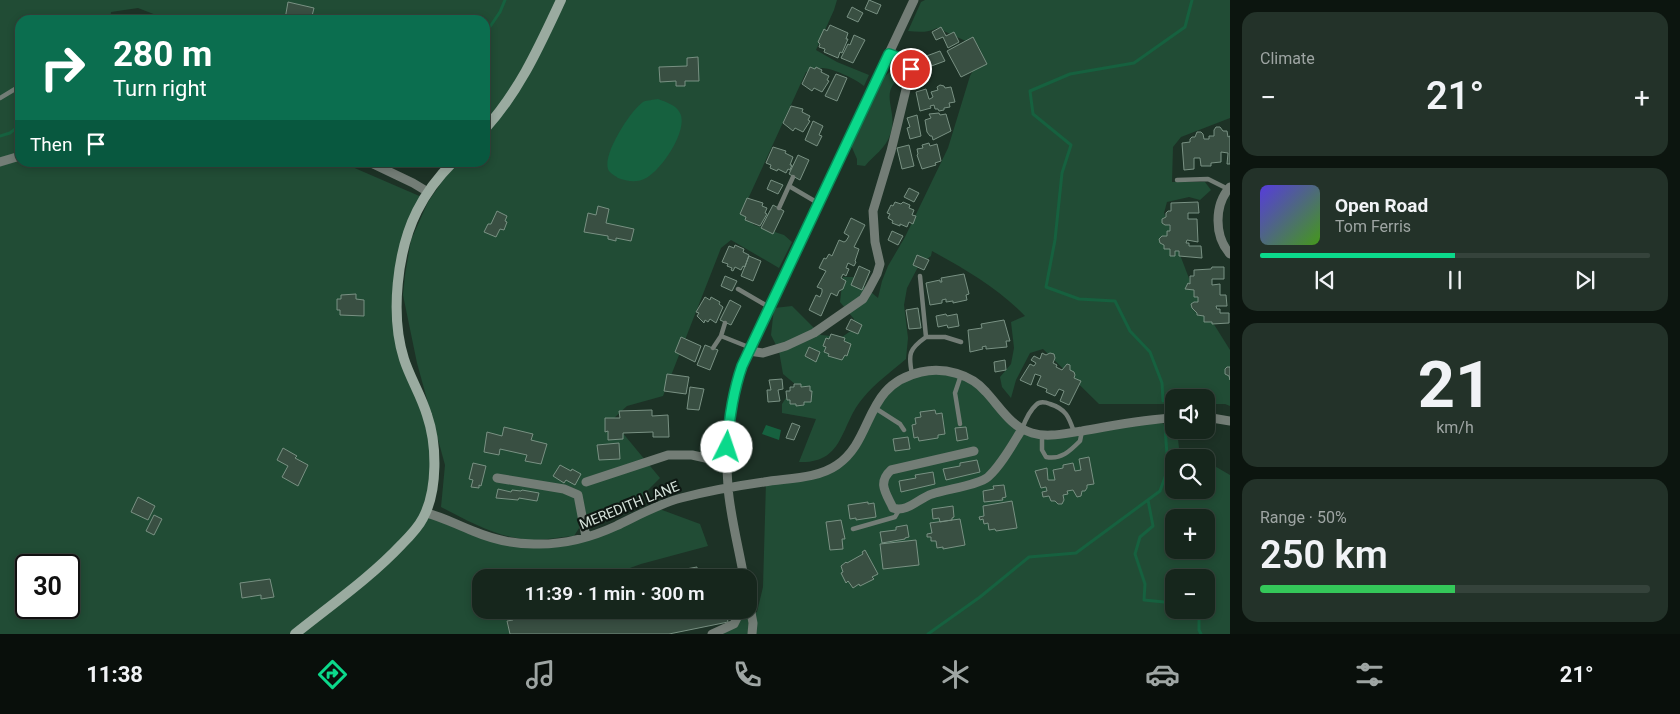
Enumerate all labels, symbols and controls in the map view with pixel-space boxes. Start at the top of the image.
text: 280 m [113,34,212,75]
icon: right [30,35,95,100]
pin [890,48,932,90]
text: Climate [1260,49,1315,68]
icon: arrive [897,55,925,83]
text: 21° [1426,74,1484,118]
text: Turn right [113,76,207,101]
text: − [1260,81,1276,114]
text: + [1634,81,1650,114]
icon: arrive [82,130,110,158]
text: Then [30,133,72,156]
text: Open Road [1335,194,1428,217]
text: Tom Ferris [1335,217,1411,236]
icon: previous [1311,266,1339,294]
icon: pause [1441,266,1469,294]
icon: next [1571,266,1599,294]
text: 21 [1418,347,1492,423]
map controls [1165,389,1215,619]
button: sound [1165,389,1215,439]
text: km/h [1436,418,1474,437]
position arrow [700,420,752,472]
button: search [1165,449,1215,499]
street label: MEREDITH LANE [577,478,681,532]
text: Range · 50% [1260,508,1347,527]
button: + [1165,509,1215,559]
text: 250 km [1260,533,1388,577]
speed limit sign: 30 [15,554,80,619]
button: − [1165,569,1215,619]
text: 11:39 · 1 min · 300 m [524,582,705,605]
icon: directions [315,657,350,692]
icon: music [523,657,558,692]
icon: phone [730,657,765,692]
icon: climate [938,657,973,692]
icon: car [1145,657,1180,692]
icon: filters [1352,657,1387,692]
text: 11:38 [86,662,143,687]
text: 21° [1560,662,1594,687]

